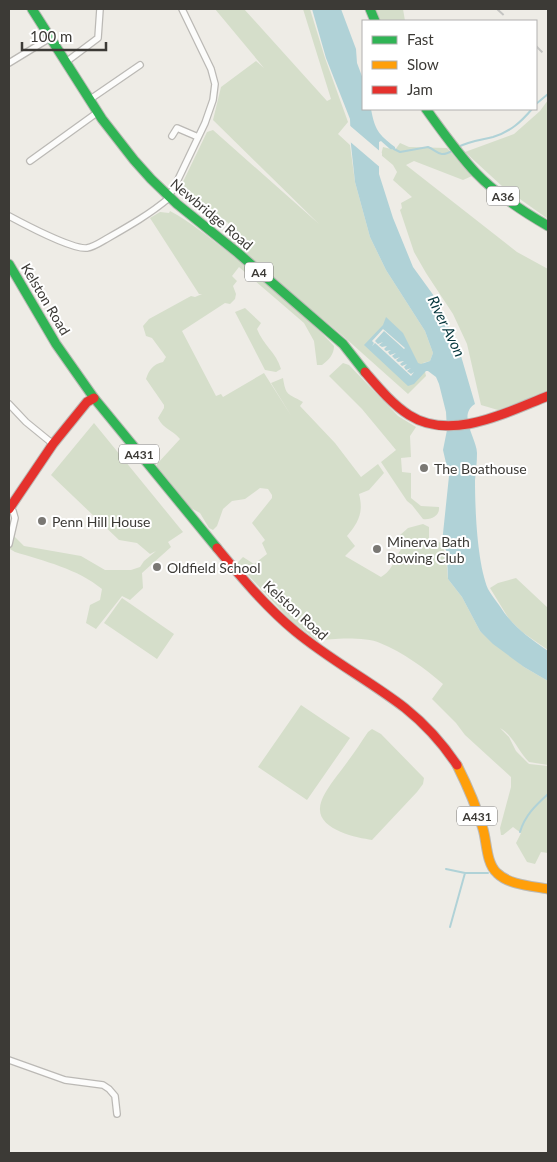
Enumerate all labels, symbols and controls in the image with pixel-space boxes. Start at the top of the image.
scale bar [22,20,106,52]
legend [362,20,537,110]
text: 100 m [30,27,72,45]
text: Fast [407,30,434,48]
text: Slow [407,55,439,73]
text: Jam [407,80,433,98]
street label: Newbridge Road [167,175,257,253]
road number: A36 [487,187,519,206]
street label: Kelston Road [18,260,74,338]
road number: A4 [245,262,273,282]
water label: River Avon [424,292,470,360]
road number: A431 [119,444,159,464]
place label: The Boathouse [434,460,527,477]
marker: The Boathouse [418,462,430,474]
place label: Penn Hill House [52,513,150,530]
marker: Penn Hill House [36,515,48,527]
place label: Minerva Bath Rowing Club [387,533,470,566]
marker: Minerva Bath Rowing Club [371,543,383,555]
place label: Oldfield School [167,559,261,576]
marker: Oldfield School [151,561,163,573]
street label: Kelston Road [260,577,332,643]
road number: A431 [457,806,497,826]

